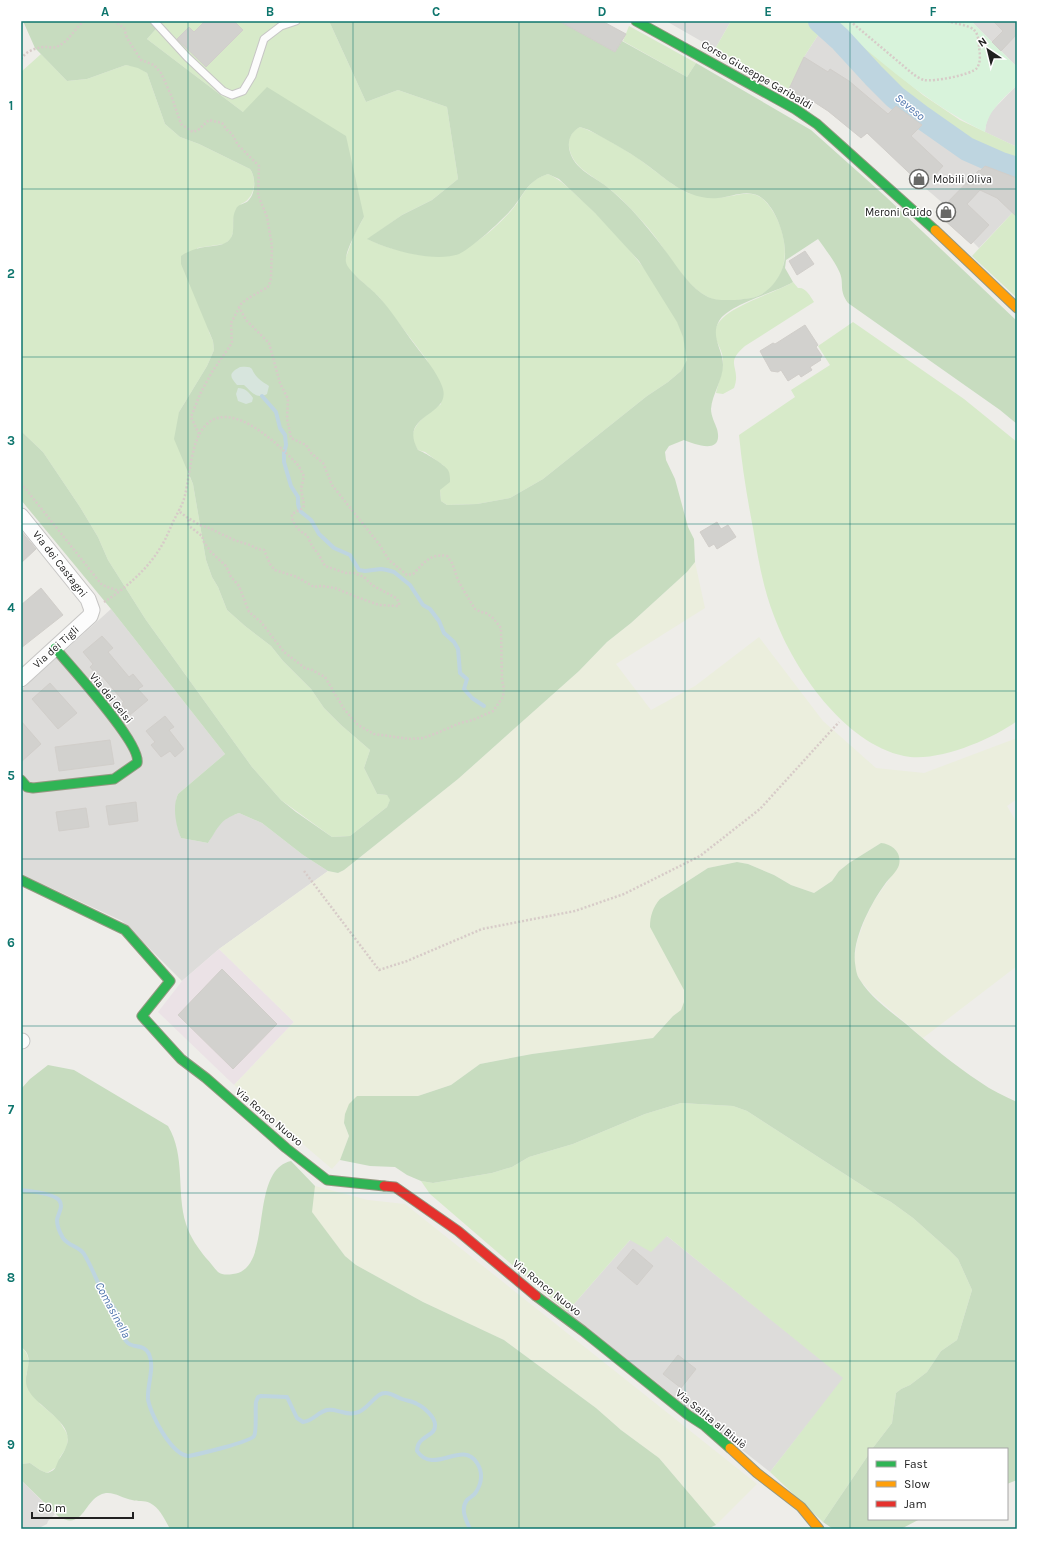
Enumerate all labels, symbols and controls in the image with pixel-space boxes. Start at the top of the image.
text: A [101,4,109,19]
text: B [266,4,274,19]
text: C [432,4,440,19]
text: D [598,4,607,19]
text: E [764,4,772,19]
text: F [929,4,937,19]
north arrow [968,30,1008,70]
text: N [976,35,990,50]
street label: Corso Giuseppe Garibaldi [699,38,815,112]
water label: Seveso [892,91,928,123]
text: 1 [9,98,13,113]
shop icon: Mobili Oliva [908,168,930,190]
place label: Mobili Oliva [933,173,992,186]
shop icon: Meroni Guido [935,201,957,223]
place label: Meroni Guido [865,206,932,219]
text: 2 [7,266,15,281]
text: 3 [7,433,15,448]
street label: Via dei Castagni [30,528,90,600]
text: 4 [7,600,15,615]
street label: Via dei Tigli [30,623,82,671]
street label: Via dei Gelsi [87,670,135,726]
text: 5 [7,768,15,783]
text: 6 [7,935,15,950]
street label: Via Ronco Nuovo [233,1085,305,1149]
text: 7 [8,1102,15,1117]
street label: Via Ronco Nuovo [510,1257,584,1319]
text: 8 [7,1270,15,1285]
water label: Comasinella [92,1279,134,1341]
street label: Via Salita al Biulè [673,1386,749,1452]
text: 9 [7,1437,15,1452]
legend [868,1448,1008,1520]
text: Fast [904,1457,928,1471]
text: Slow [904,1477,930,1491]
scale bar [32,1494,133,1520]
text: Jam [904,1497,927,1511]
text: 50 m [38,1501,66,1515]

